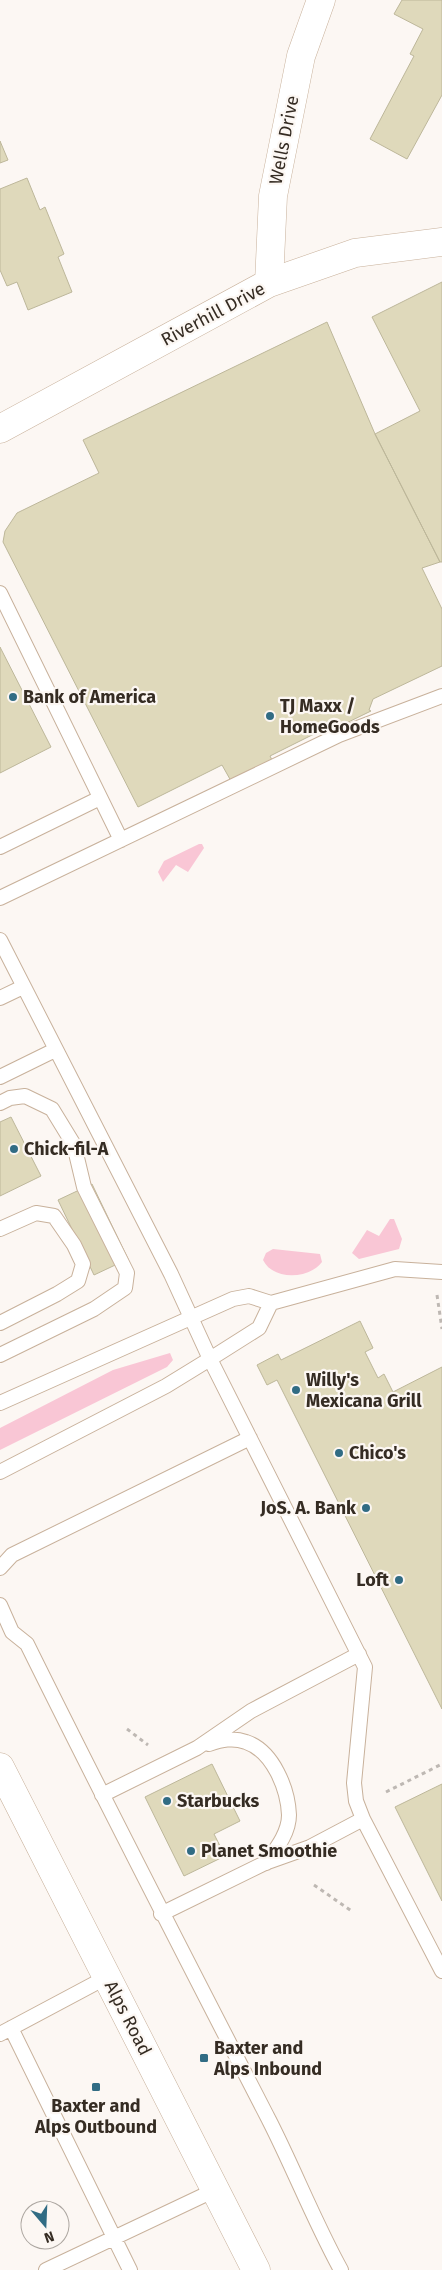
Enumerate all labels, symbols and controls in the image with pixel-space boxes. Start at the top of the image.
street label: Wells Drive [265,94,303,186]
street label: Riverhill Drive [157,277,269,351]
place label: Bank of America [23,686,156,708]
marker: Bank of America [7,691,19,703]
place label: TJ Maxx / HomeGoods [280,695,380,738]
marker: TJ Maxx / HomeGoods [264,710,276,722]
place label: Chick-fil-A [24,1138,109,1160]
marker: Chick-fil-A [8,1143,20,1155]
place label: Willy's Mexicana Grill [306,1369,422,1412]
marker: Willy's Mexicana Grill [290,1384,302,1396]
place label: Chico's [349,1442,406,1464]
marker: Chico's [333,1447,345,1459]
place label: JoS. A. Bank [259,1497,357,1519]
marker: JoS. A. Bank [360,1502,372,1514]
place label: Loft [356,1569,390,1591]
marker: Loft [393,1574,405,1586]
place label: Starbucks [177,1790,260,1812]
marker: Starbucks [161,1795,173,1807]
place label: Planet Smoothie [201,1840,337,1862]
marker: Planet Smoothie [185,1845,197,1857]
street label: Alps Road [100,1977,156,2059]
place label: Baxter and Alps Inbound [213,2037,322,2080]
marker: Baxter and Alps Inbound [198,2052,210,2064]
marker: Baxter and Alps Outbound [90,2081,102,2093]
place label: Baxter and Alps Outbound [34,2095,157,2138]
north arrow [20,2200,70,2250]
text: N [42,2227,56,2246]

